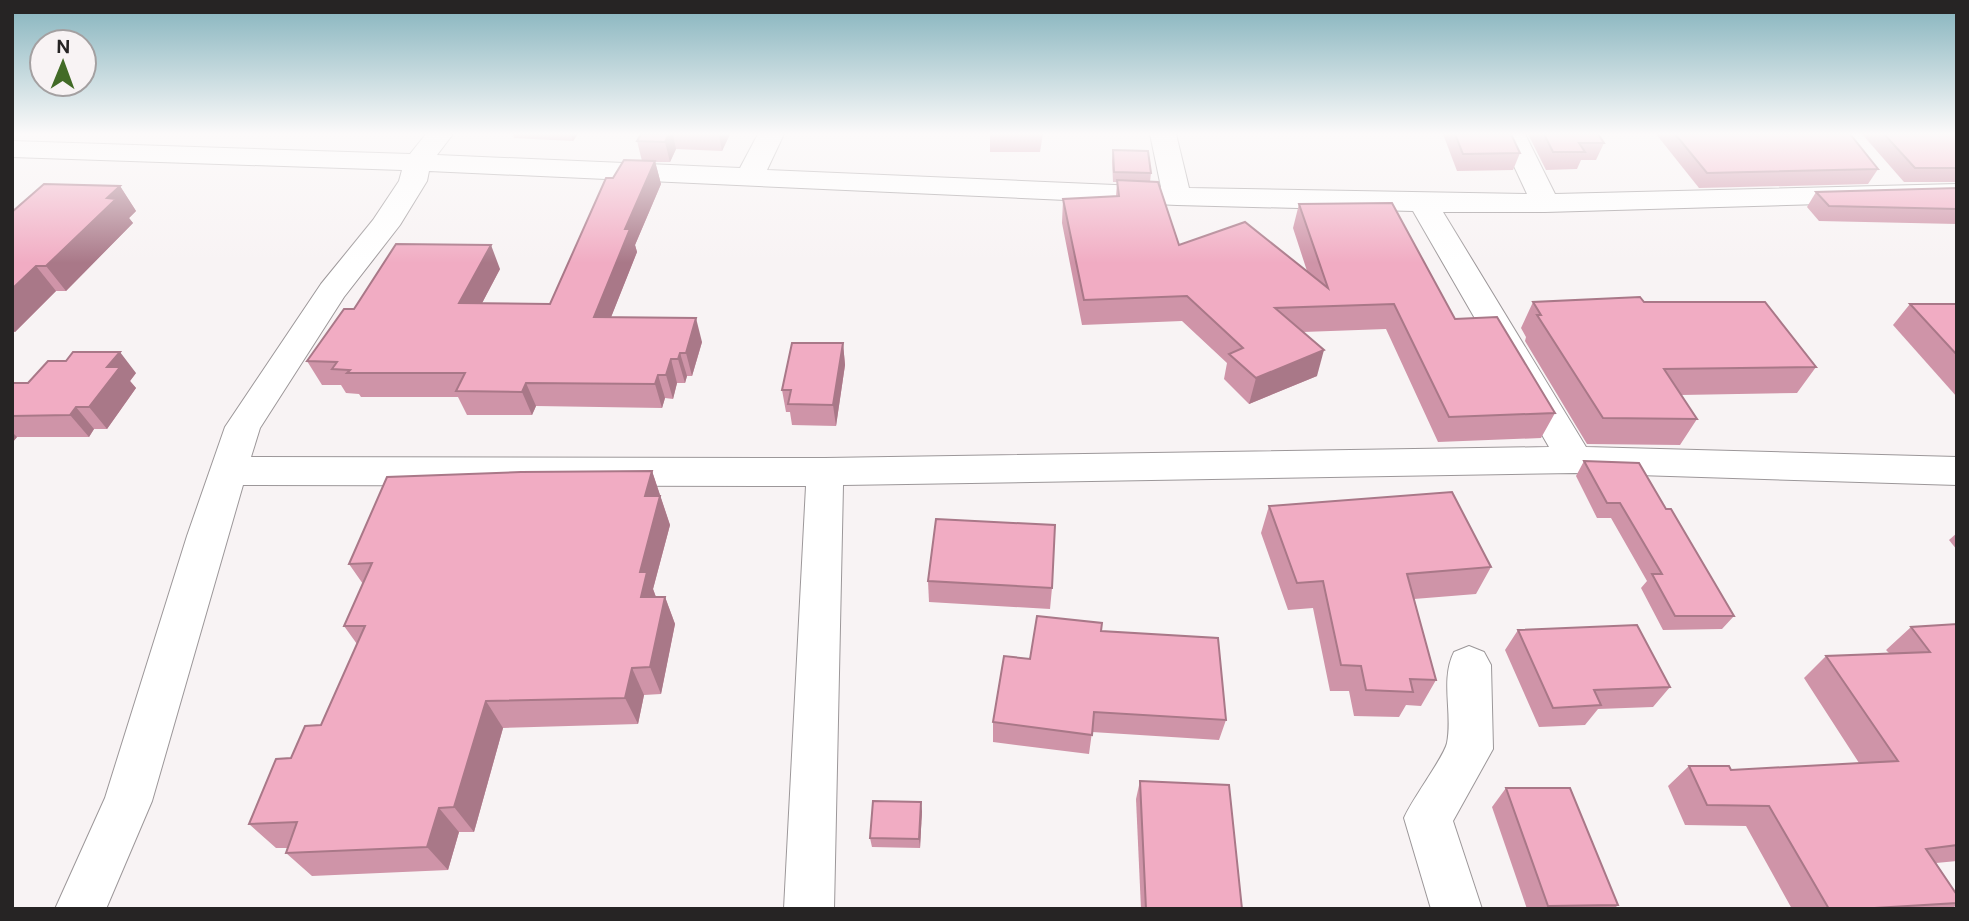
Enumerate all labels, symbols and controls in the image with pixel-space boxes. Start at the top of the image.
north arrow [28,28,98,98]
text: N [56,34,70,59]

